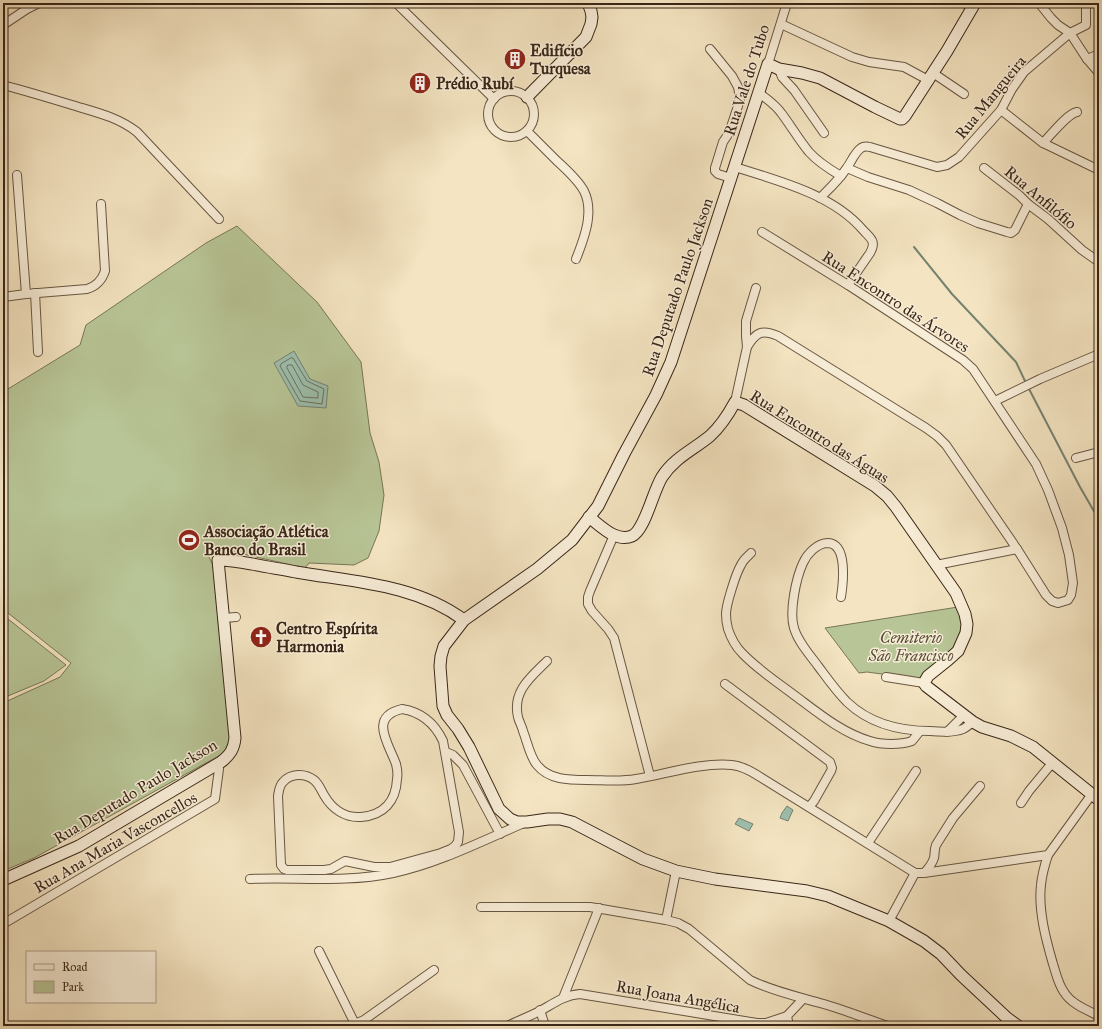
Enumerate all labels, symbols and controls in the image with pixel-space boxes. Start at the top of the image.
street label: Rua Vale do Tubo [720,22,773,138]
place label: Edifício Turquesa [529,41,592,79]
building icon: Edifício Turquesa [502,46,528,72]
street label: Rua Mangueira [951,52,1031,143]
building icon: Prédio Rubí [407,70,433,96]
place label: Prédio Rubí [436,74,515,93]
street label: Rua Anfilófio [1001,162,1081,233]
street label: Rua Deputado Paulo Jackson [638,195,718,379]
street label: Rua Encontro das Árvores [819,246,974,356]
street label: Rua Encontro das Águas [746,385,893,488]
place label: Associação Atlética Banco do Brasil [203,522,330,559]
sports icon: Associação Atlética Banco do Brasil [176,527,202,553]
place label: Centro Espírita Harmonia [276,619,379,656]
church icon: Centro Espírita Harmonia [248,624,274,650]
park label: Cemiterio São Francisco [867,628,954,665]
street label: Rua Deputado Paulo Jackson [50,735,221,849]
street label: Rua Ana Maria Vasconcellos [30,788,200,897]
legend [26,951,156,1003]
text: Road [62,960,88,974]
street label: Rua Joana Angélica [614,976,742,1018]
text: Park [62,980,84,994]

